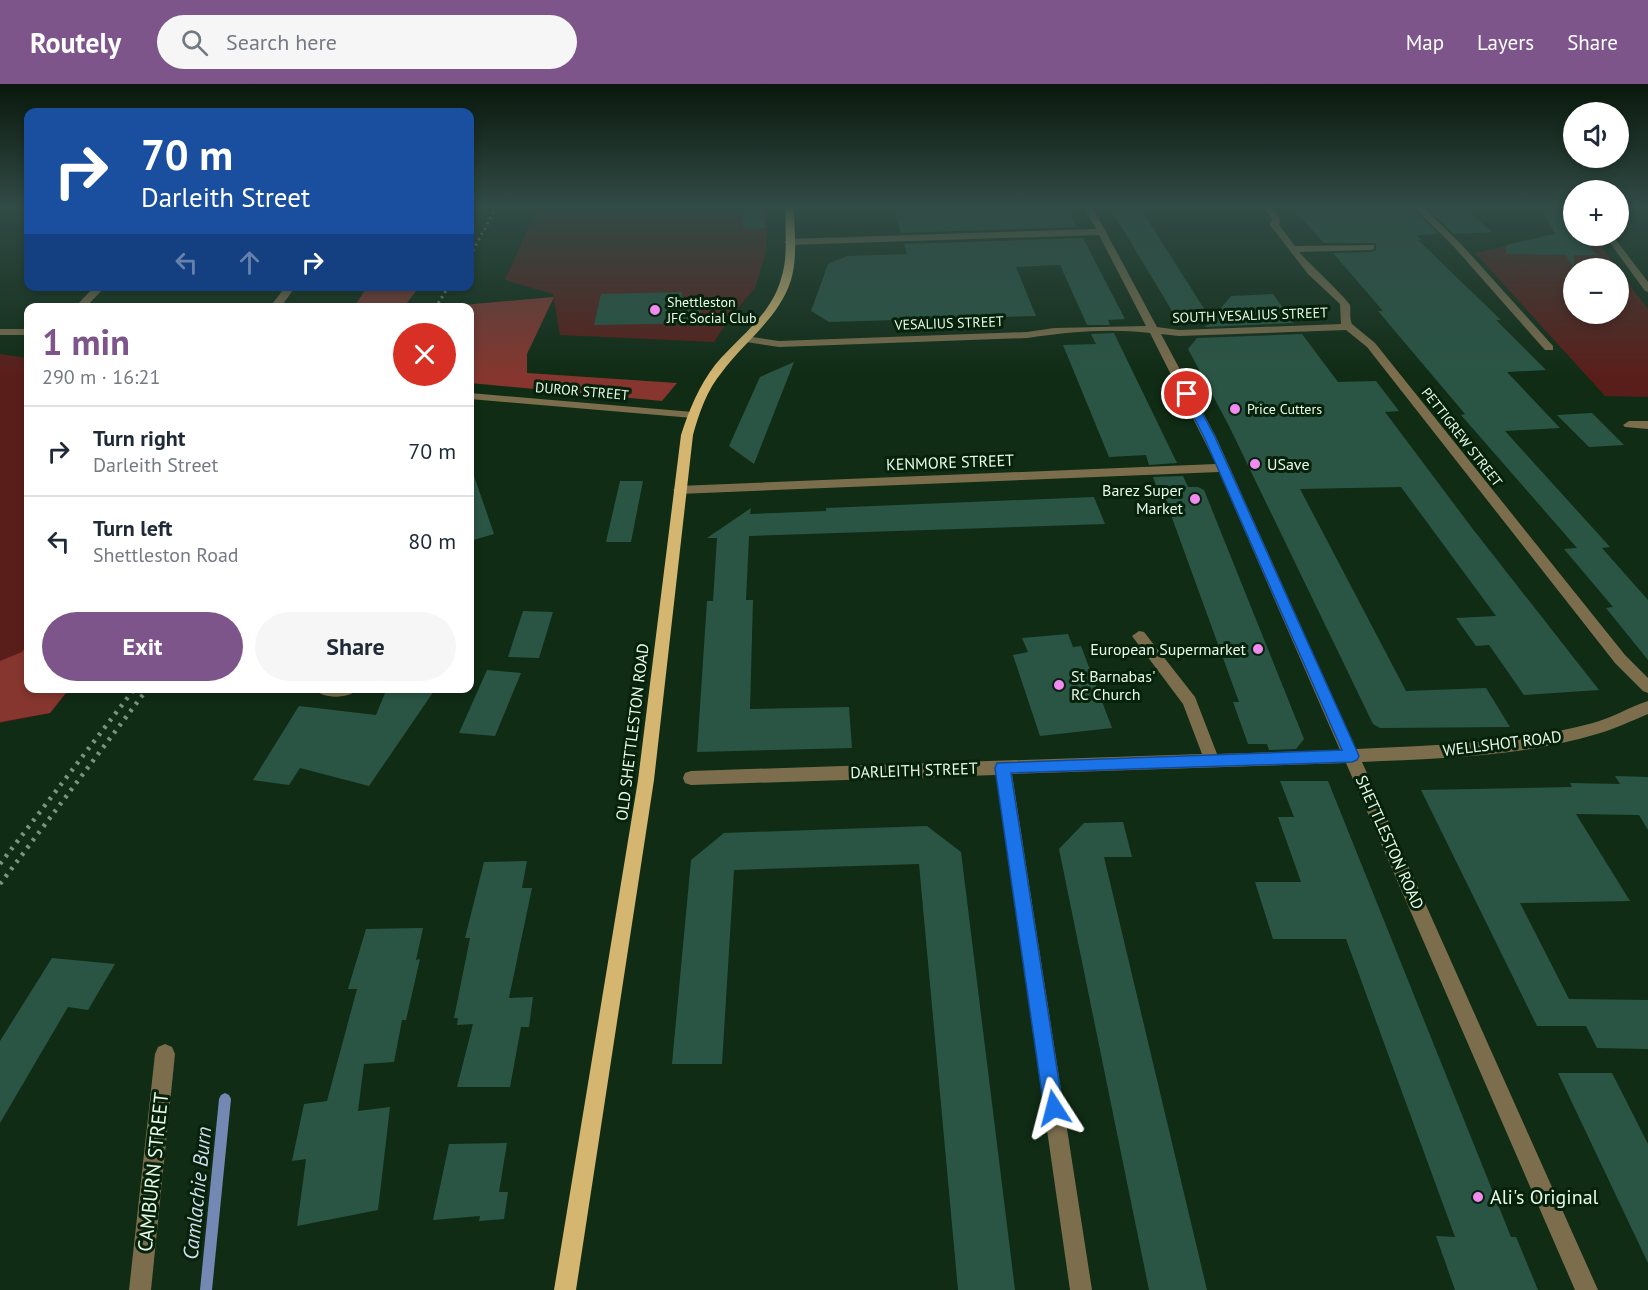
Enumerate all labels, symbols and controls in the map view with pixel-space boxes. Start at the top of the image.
search box [157,15,577,69]
text: Routely [30,24,121,61]
icon: search [178,26,211,59]
text: Search here [226,28,337,56]
text: Map [1406,29,1444,56]
text: Layers [1477,29,1534,56]
text: Share [1567,29,1618,56]
map controls [1563,102,1629,324]
button: sound [1563,102,1629,168]
text: 70 m [141,127,233,182]
icon: right [42,132,120,210]
text: Darleith Street [141,180,310,214]
button: + [1563,180,1629,246]
icon: left [170,246,203,279]
icon: ahead [233,246,266,279]
icon: right [296,246,329,279]
button: − [1563,258,1629,324]
place label: Shettleston JFC Social Club [666,293,756,327]
marker: Shettleston JFC Social Club [648,303,662,317]
street label: SOUTH VESALIUS STREET [1172,303,1328,327]
street label: VESALIUS STREET [893,312,1004,334]
text: 1 min [42,318,130,365]
button: close [393,323,456,386]
text: 290 m · 16:21 [42,364,160,390]
pin [1161,368,1212,419]
icon: arrive [1170,377,1203,410]
street label: DUROR STREET [534,378,630,404]
street label: PETTIGREW STREET [1418,384,1506,490]
place label: Price Cutters [1247,400,1322,418]
marker: Price Cutters [1228,402,1242,416]
text: Turn right [93,424,185,452]
icon: right [42,435,75,468]
text: 70 m [408,437,456,465]
street label: KENMORE STREET [886,450,1014,474]
text: Darleith Street [93,452,218,478]
place label: USave [1267,454,1310,474]
marker: USave [1248,457,1262,471]
place label: Barez Super Market [1102,480,1184,518]
marker: Barez Super Market [1188,492,1202,506]
text: Turn left [93,514,173,542]
icon: left [42,525,75,558]
text: 80 m [408,527,456,555]
text: Shettleston Road [93,542,239,568]
button: Exit [42,612,243,681]
button: Share [255,612,456,681]
place label: European Supermarket [1090,639,1247,659]
street label: OLD SHETTLESTON ROAD [611,642,653,822]
marker: European Supermarket [1251,642,1265,656]
place label: St Barnabas' RC Church [1071,666,1155,704]
marker: St Barnabas' RC Church [1052,678,1066,692]
street label: WELLSHOT ROAD [1441,726,1563,760]
street label: DARLEITH STREET [850,758,978,782]
street label: SHETTLESTON ROAD [1351,772,1429,912]
position arrow [1022,1076,1086,1140]
street label: CAMBURN STREET [132,1091,174,1253]
water label: Camlachie Burn [177,1125,217,1261]
place label: Ali's Original [1490,1184,1599,1210]
marker: Ali's Original [1471,1190,1485,1204]

